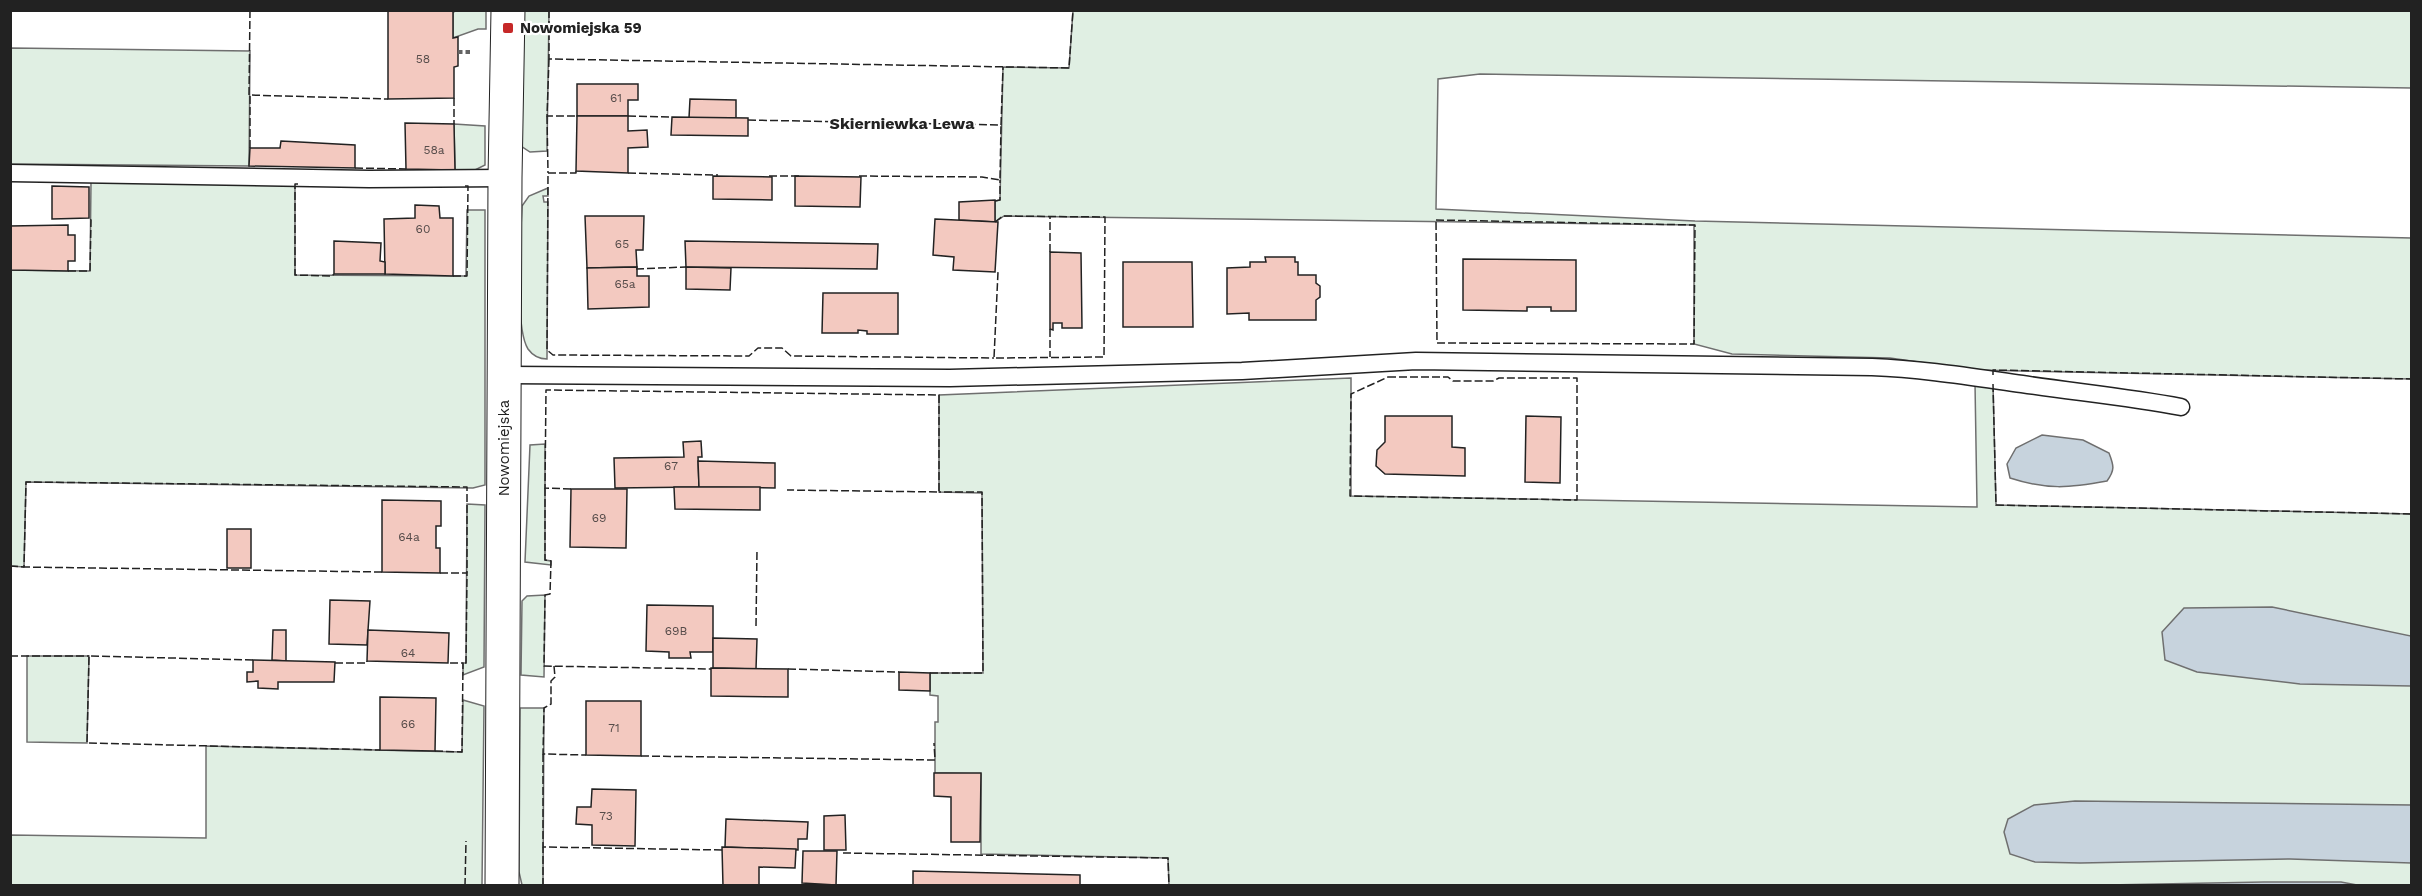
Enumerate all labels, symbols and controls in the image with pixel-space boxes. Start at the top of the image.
place label: Nowomiejska 59 [520,19,642,37]
marker: Nowomiejska 59 [501,21,515,35]
house number: 58 [416,52,430,66]
house number: 61 [610,91,622,105]
district label: Skierniewka Lewa [830,114,975,133]
house number: 58a [423,143,445,157]
house number: 60 [416,222,430,236]
house number: 65 [615,237,629,251]
house number: 65a [614,277,636,291]
street label: Nowomiejska [495,399,513,496]
house number: 67 [664,459,678,473]
house number: 69 [592,511,606,525]
house number: 64a [398,530,420,544]
house number: 69B [665,624,687,638]
house number: 64 [401,646,415,660]
house number: 66 [401,717,415,731]
house number: 71 [608,721,620,735]
house number: 73 [599,809,613,823]

